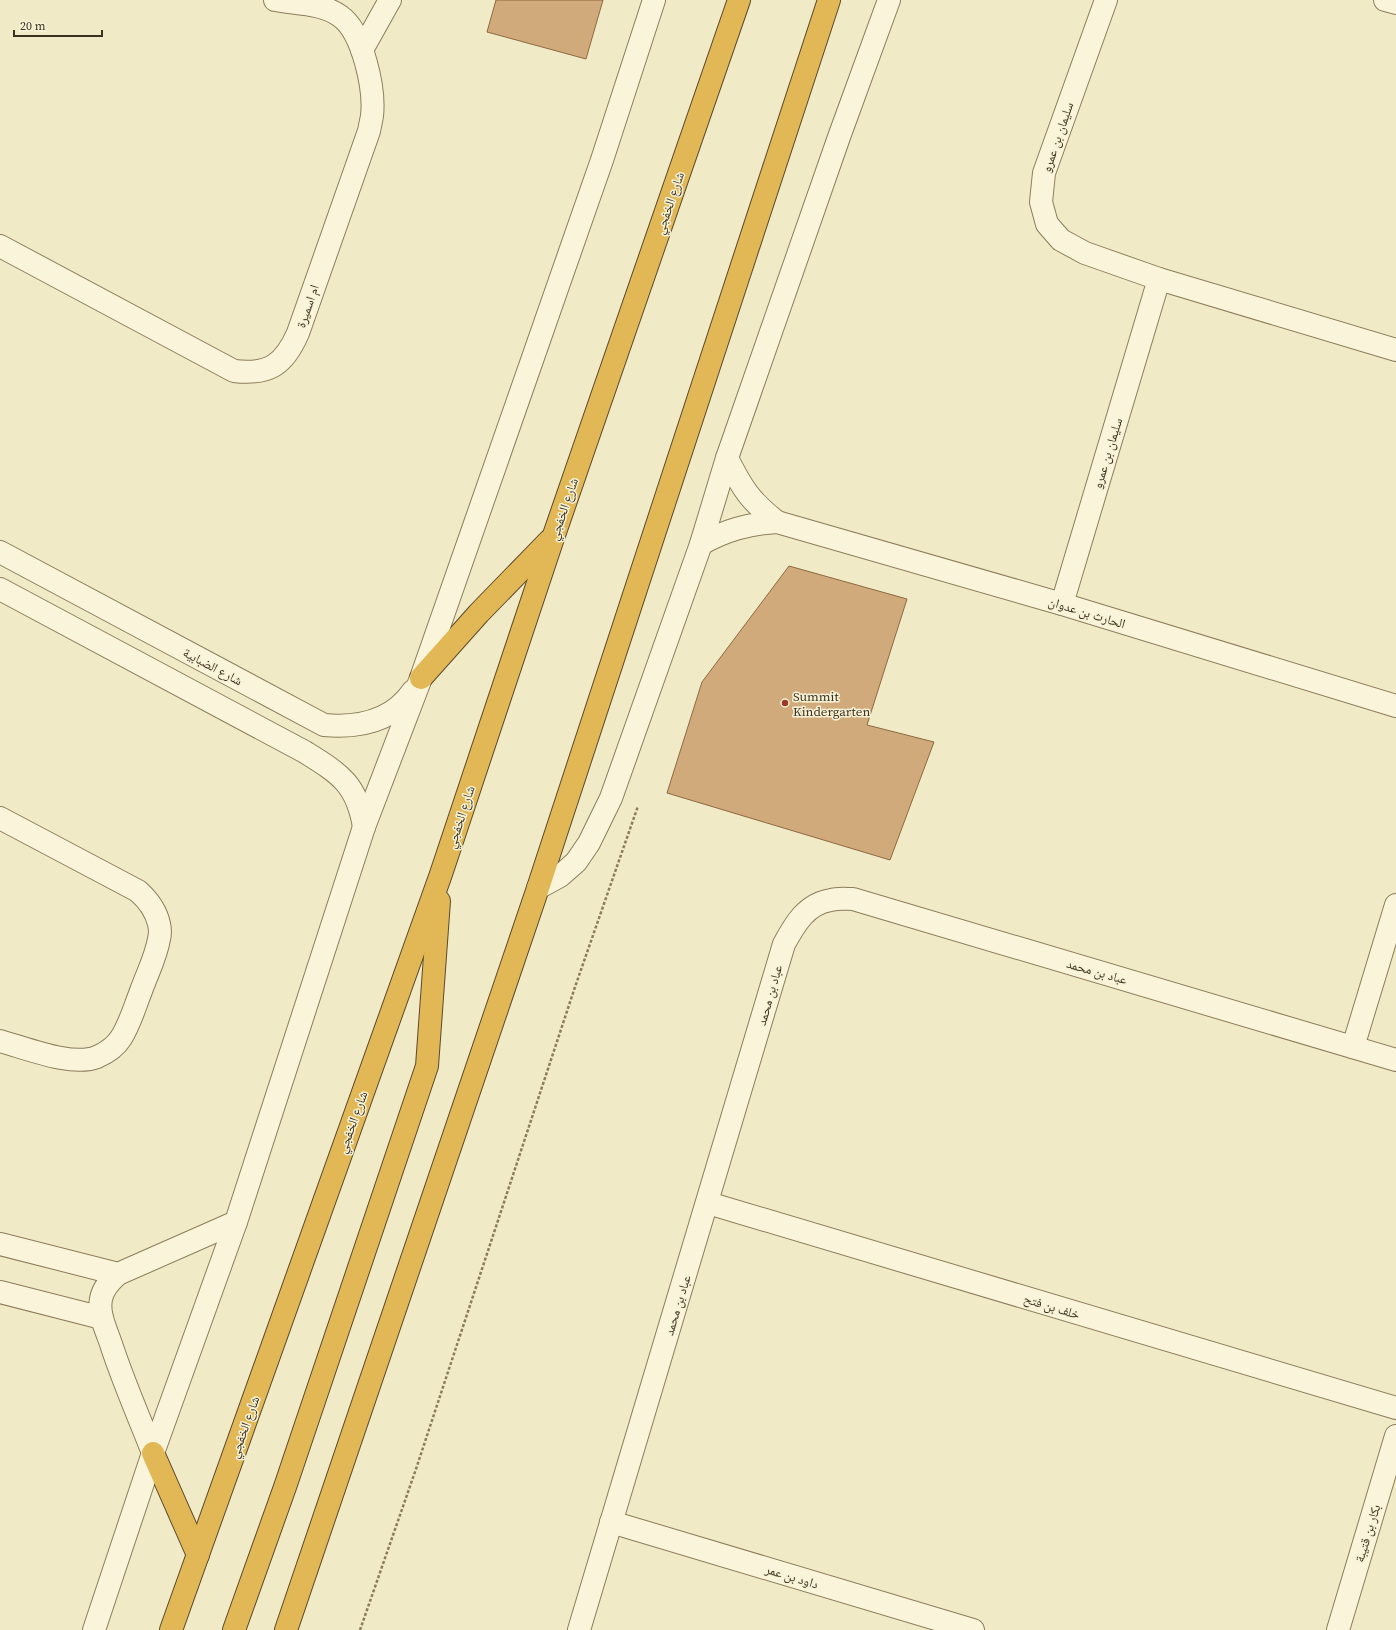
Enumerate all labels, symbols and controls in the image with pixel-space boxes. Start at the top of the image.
scale bar [14,12,102,38]
text: 20 m [20,18,46,34]
street label: سليمان بن عمرو [1038,100,1077,175]
street label: شارع الخفجي [651,170,690,237]
street label: ام اسميرة [292,282,323,330]
street label: سليمان بن عمرو [1089,416,1126,491]
street label: شارع الخفجي [545,476,584,543]
street label: الحارث بن عدوان [1046,593,1127,632]
street label: شارع الضبابية [180,644,245,690]
place label: Summit Kindergarten [793,688,870,720]
marker: Summit Kindergarten [780,698,790,708]
street label: شارع الخفجي [442,784,481,851]
street label: عباد بن محمد [1065,955,1130,988]
street label: عباد بن محمد [753,962,786,1027]
street label: شارع الخفجي [333,1089,374,1156]
street label: عباد بن محمد [660,1272,695,1337]
street label: خلف بن فتح [1021,1290,1082,1324]
street label: شارع الخفجي [225,1394,266,1461]
street label: بكار بن قتيبة [1351,1502,1384,1564]
street label: داود بن عمر [762,1560,820,1593]

